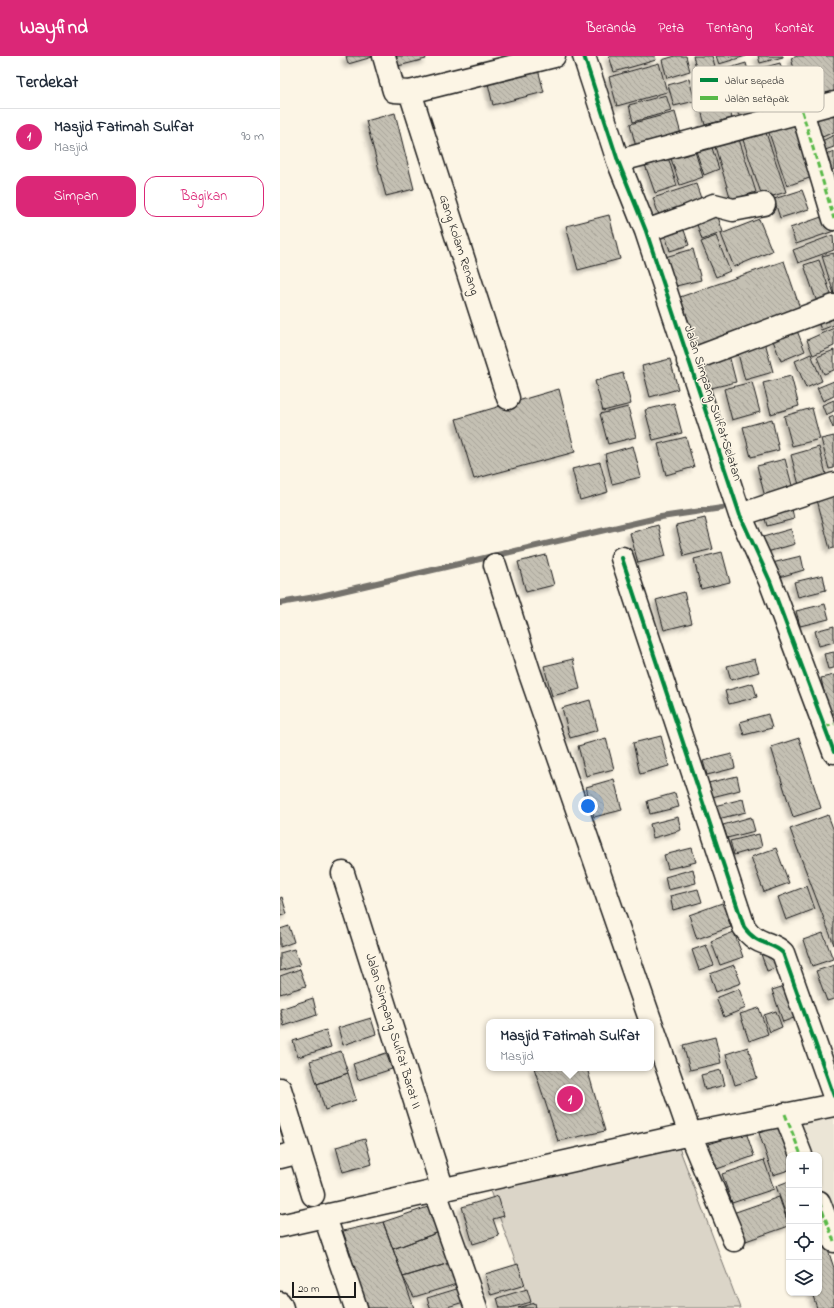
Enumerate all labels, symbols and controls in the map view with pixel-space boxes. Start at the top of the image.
text: Wayfind [20,15,88,42]
text: Beranda [586,18,636,39]
text: Peta [658,18,684,39]
text: Tentang [706,18,753,39]
text: Kontak [775,18,814,39]
legend [692,66,824,112]
text: Terdekat [16,70,78,95]
text: Jalur sepeda [725,73,784,89]
text: Jalan setapak [725,91,789,107]
text: Masjid Fatimah Sulfat [54,116,194,138]
text: 1 [27,127,31,146]
text: 90 m [241,127,264,146]
text: Masjid [54,138,88,157]
button: Simpan [16,176,136,217]
button: Bagikan [144,176,264,217]
street label: Gang Kolam Renang [433,192,484,298]
street label: Jalan Simpang Sulfat Selatan [678,323,747,483]
your location [578,796,598,816]
street label: Jalan Simpang Sulfat Barat II [359,951,426,1111]
popup [486,1019,654,1071]
text: Masjid Fatimah Sulfat [500,1025,640,1047]
text: Masjid [500,1047,534,1066]
pin: 1 [557,1084,583,1114]
map controls [786,1152,822,1296]
button: + [786,1152,822,1188]
button: − [786,1188,822,1224]
button: locate [786,1224,822,1260]
button: layers [786,1260,822,1296]
scale bar [292,1280,356,1299]
text: 20 m [298,1281,320,1297]

